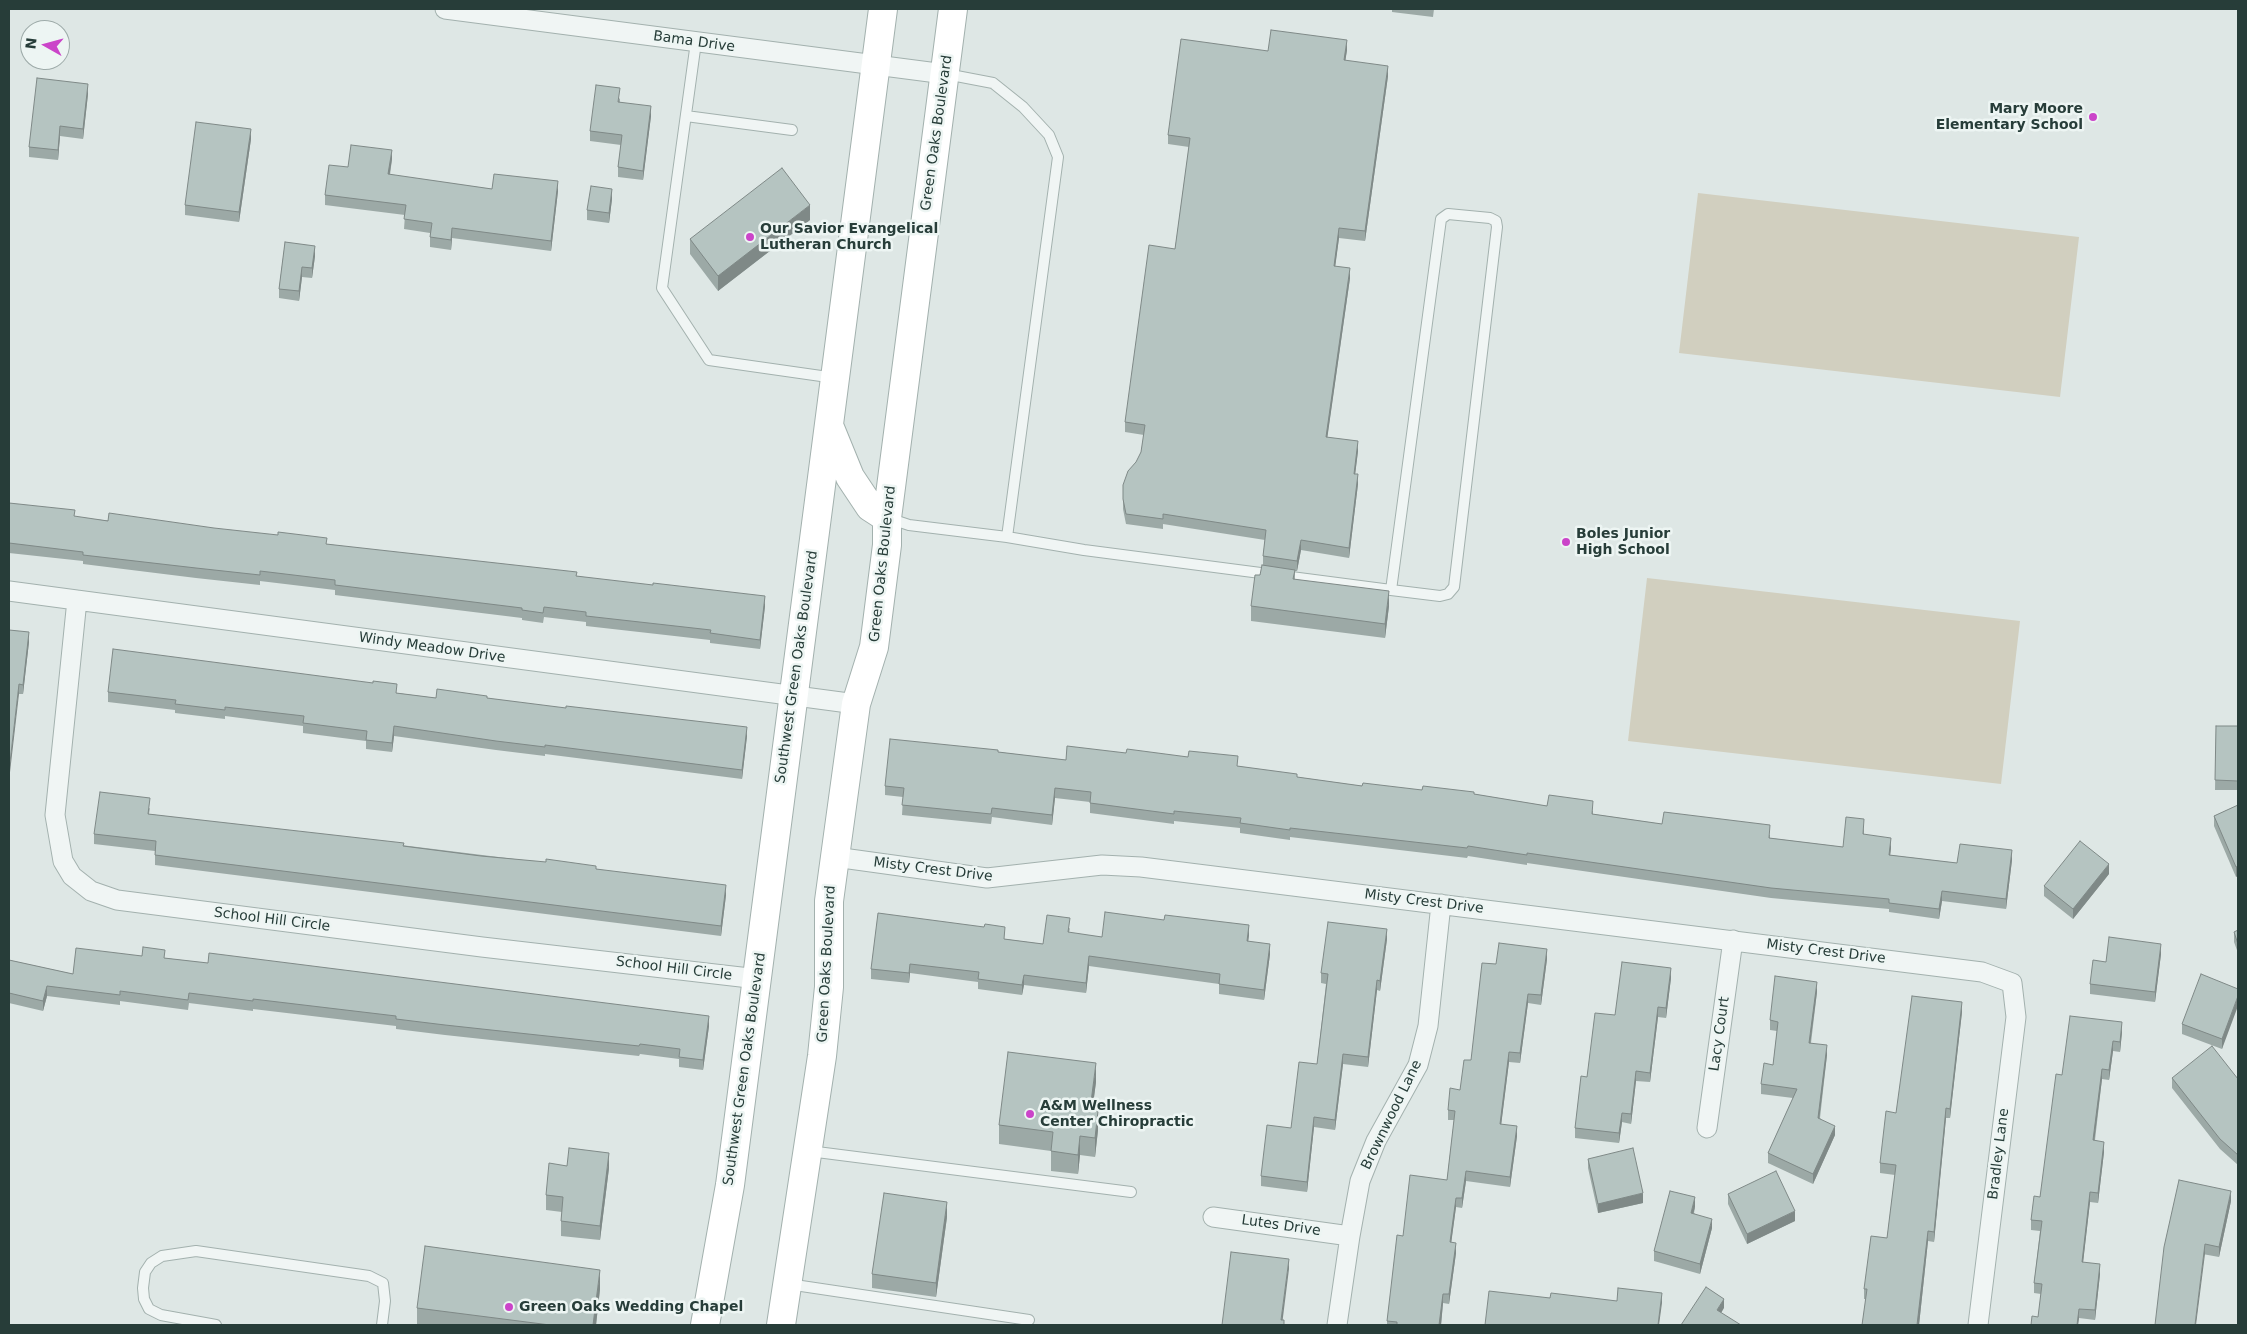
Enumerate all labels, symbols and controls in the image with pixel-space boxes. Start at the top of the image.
north arrow [20,20,70,70]
street label: Bama Drive [652,28,736,56]
text: N [22,37,40,50]
street label: Green Oaks Boulevard [918,54,956,212]
place label: Mary Moore Elementary School [1936,101,2083,134]
marker: Mary Moore Elementary School [2087,111,2099,123]
place label: Our Savior Evangelical Lutheran Church [760,221,938,253]
marker: Our Savior Evangelical Lutheran Church [744,231,756,243]
street label: Green Oaks Boulevard [866,485,900,643]
place label: Boles Junior High School [1576,526,1670,558]
marker: Boles Junior High School [1560,536,1572,548]
street label: Southwest Green Oaks Boulevard [772,549,822,785]
street label: Windy Meadow Drive [358,629,506,667]
street label: Misty Crest Drive [872,854,994,886]
street label: Green Oaks Boulevard [815,885,839,1043]
street label: Misty Crest Drive [1363,886,1485,918]
street label: School Hill Circle [213,905,331,935]
street label: Misty Crest Drive [1765,936,1887,968]
street label: Southwest Green Oaks Boulevard [720,951,770,1187]
street label: School Hill Circle [615,954,733,984]
street label: Lacy Court [1706,996,1734,1072]
street label: Brownwood Lane [1358,1058,1426,1172]
place label: A&M Wellness Center Chiropractic [1040,1098,1194,1130]
street label: Bradley Lane [1985,1107,2013,1201]
marker: A&M Wellness Center Chiropractic [1024,1108,1036,1120]
street label: Lutes Drive [1240,1212,1322,1240]
place label: Green Oaks Wedding Chapel [519,1299,743,1315]
marker: Green Oaks Wedding Chapel [503,1301,515,1313]

